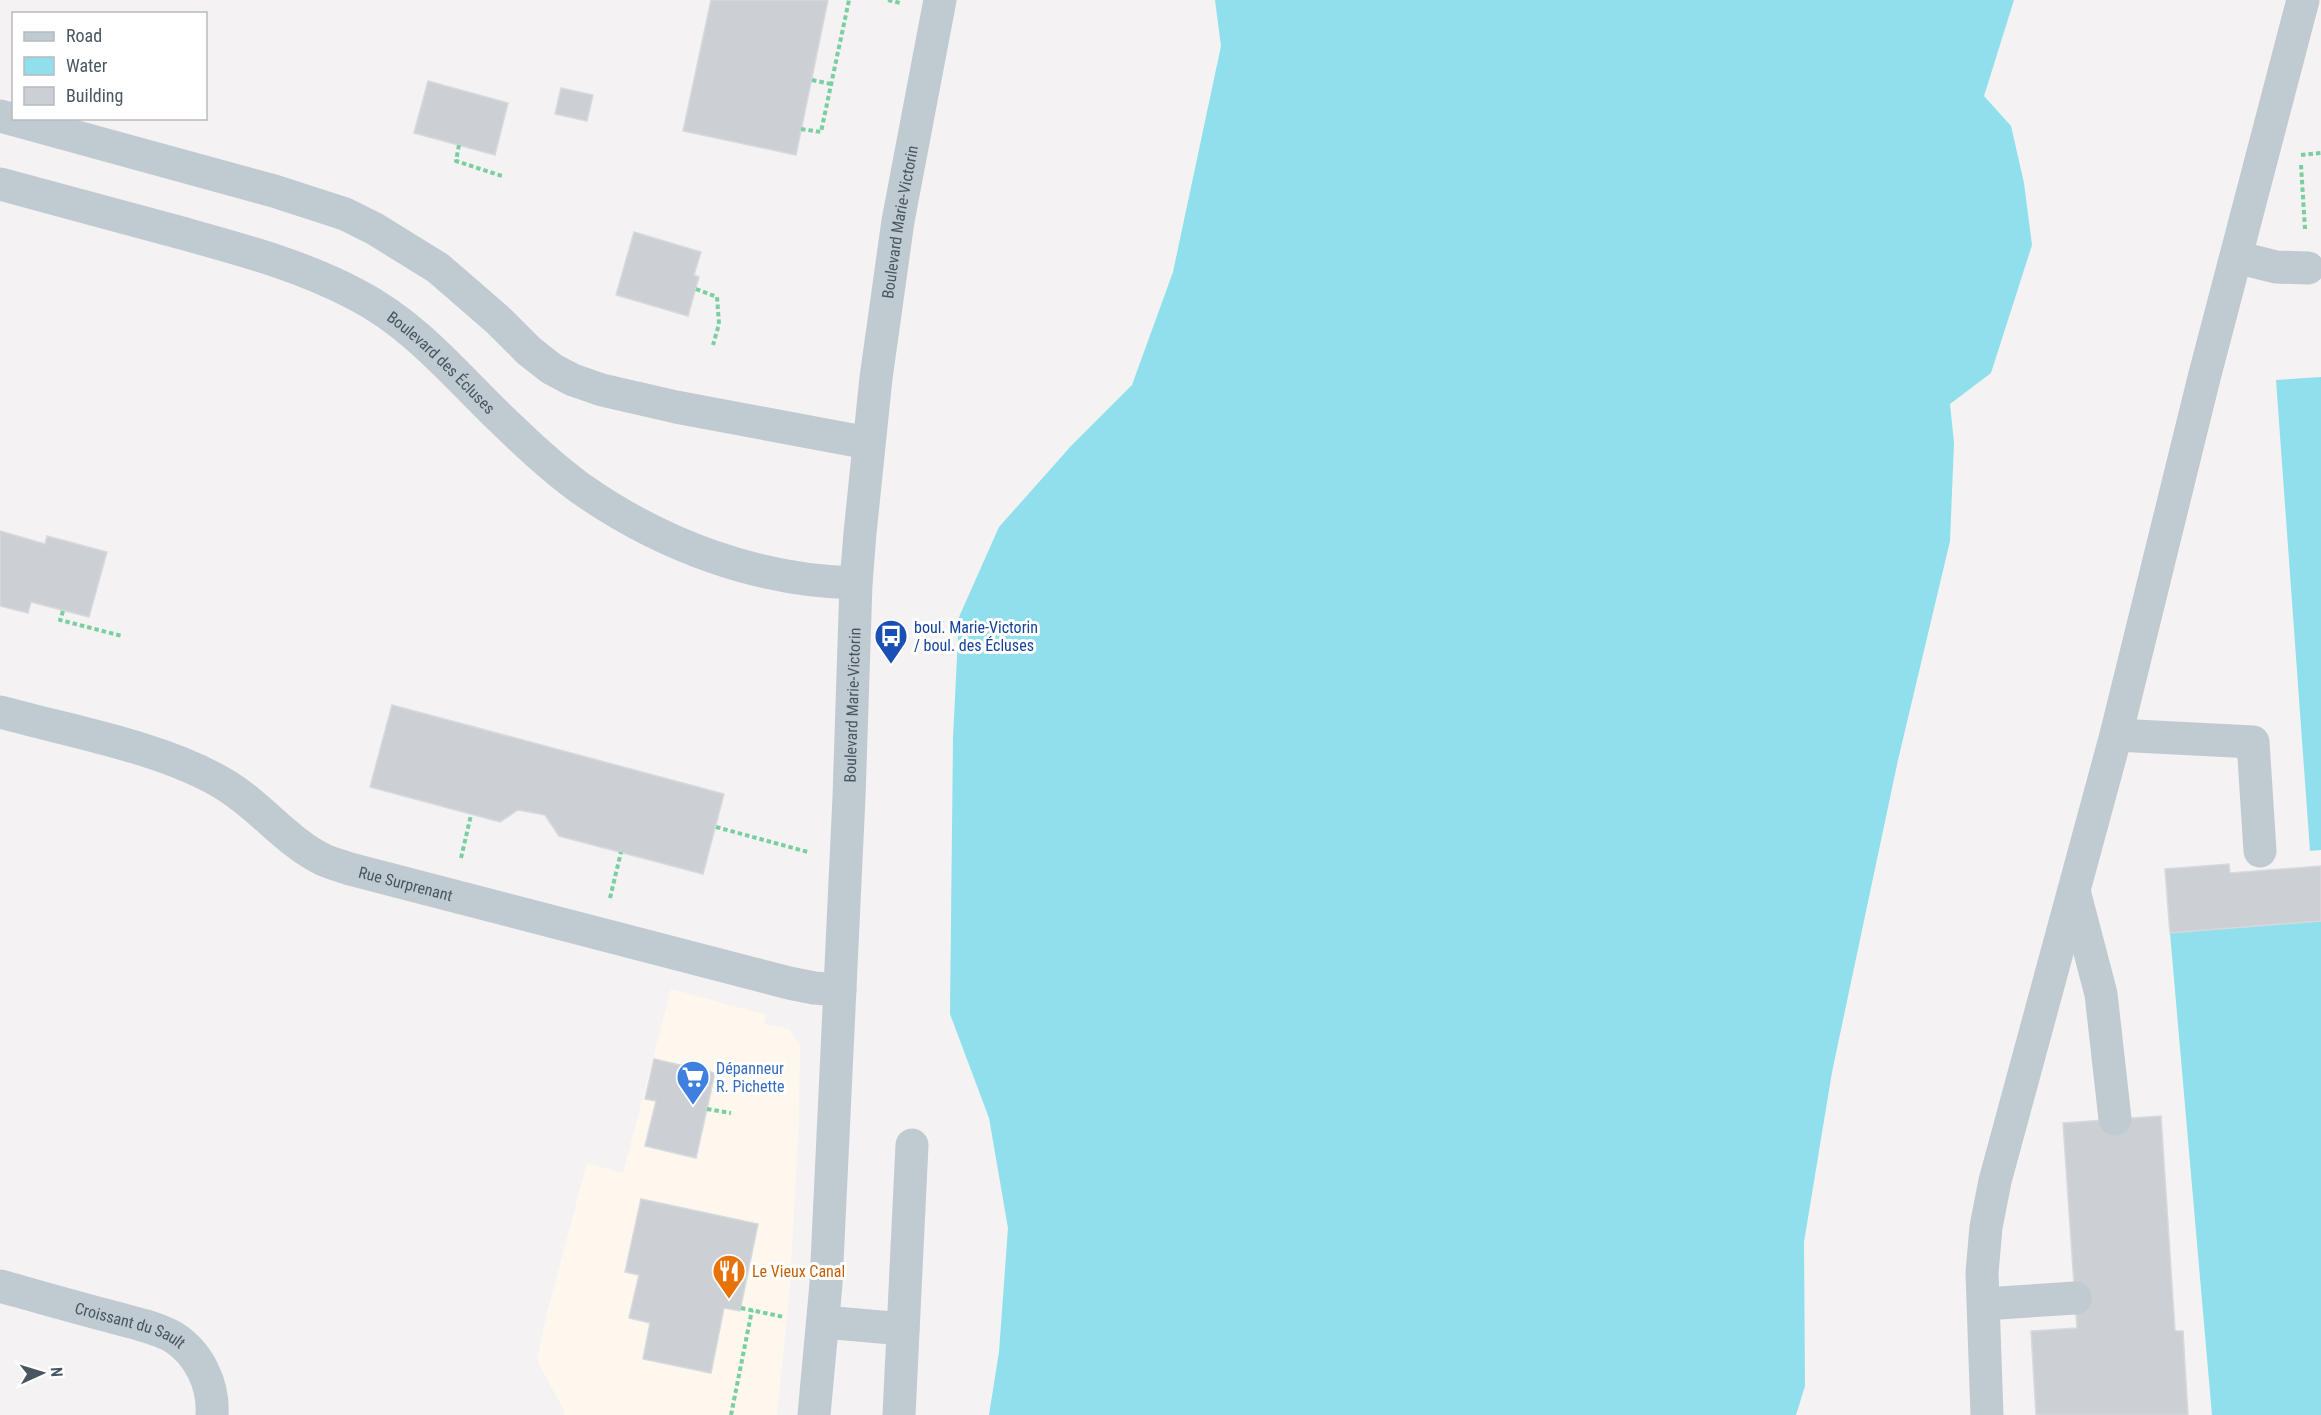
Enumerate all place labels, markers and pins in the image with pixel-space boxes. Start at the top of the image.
bus stop icon: boul. Marie-Victorin / boul. des Écluses [873,618,909,665]
place label: boul. Marie-Victorin / boul. des Écluses [914,618,1038,655]
supermarket icon: Dépanneur R. Pichette [675,1059,711,1106]
place label: Dépanneur R. Pichette [716,1059,785,1096]
restaurant icon: Le Vieux Canal [711,1253,747,1300]
place label: Le Vieux Canal [752,1262,845,1281]

